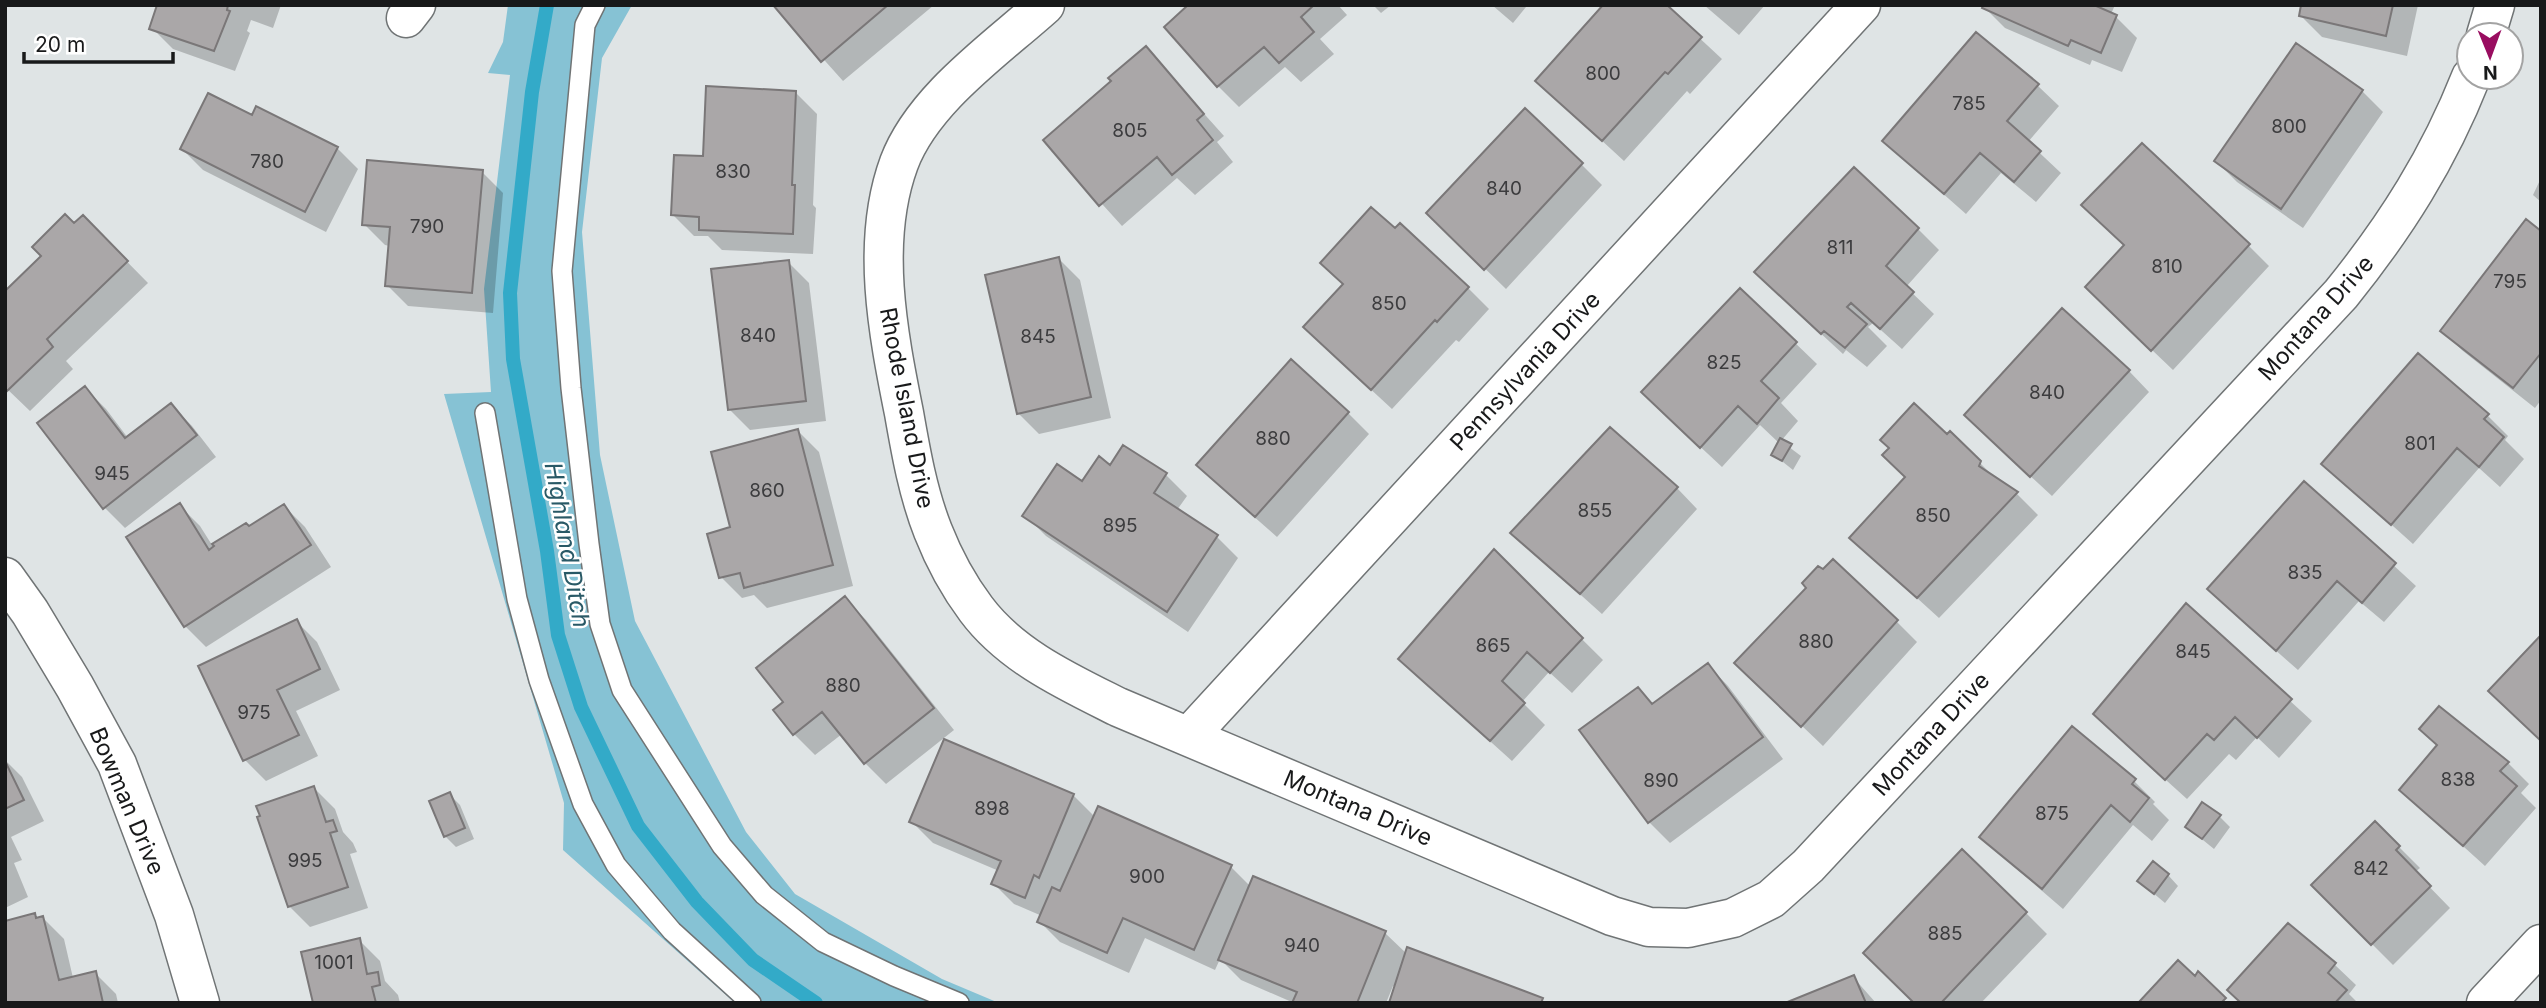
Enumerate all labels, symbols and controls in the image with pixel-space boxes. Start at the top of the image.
scale bar [24,21,173,65]
north arrow [2455,21,2525,91]
text: 20 m [35,32,85,57]
text: N [2483,61,2498,84]
house number: 800 [1585,62,1621,85]
house number: 785 [1952,92,1986,115]
house number: 800 [2271,115,2307,138]
house number: 805 [1112,119,1148,142]
house number: 780 [250,150,284,173]
house number: 830 [715,160,751,183]
house number: 840 [1486,177,1522,200]
house number: 790 [410,215,444,238]
house number: 811 [1826,236,1854,259]
street label: Montana Drive [2252,250,2380,386]
house number: 810 [2151,255,2183,278]
house number: 795 [2493,270,2527,293]
street label: Pennsylvania Drive [1444,286,1606,456]
house number: 850 [1371,292,1407,315]
street label: Rhode Island Drive [874,305,940,511]
house number: 840 [740,324,776,347]
house number: 845 [1020,325,1056,348]
house number: 825 [1707,351,1741,374]
house number: 840 [2029,381,2065,404]
house number: 880 [1255,427,1291,450]
house number: 801 [2404,432,2436,455]
water label: Highland Ditch [539,460,596,630]
house number: 945 [94,462,130,485]
house number: 860 [749,479,785,502]
house number: 855 [1578,499,1612,522]
house number: 850 [1915,504,1951,527]
house number: 895 [1102,514,1138,537]
house number: 835 [2287,561,2323,584]
house number: 880 [1798,630,1834,653]
house number: 865 [1475,634,1511,657]
house number: 845 [2175,640,2211,663]
street label: Montana Drive [1867,666,1995,802]
house number: 880 [825,674,861,697]
house number: 975 [237,701,271,724]
street label: Bowman Drive [83,723,171,879]
street label: Montana Drive [1279,764,1437,852]
house number: 838 [2440,768,2476,791]
house number: 890 [1643,769,1679,792]
house number: 898 [974,797,1010,820]
house number: 875 [2035,802,2069,825]
house number: 995 [287,849,323,872]
house number: 842 [2353,857,2389,880]
house number: 900 [1129,865,1165,888]
house number: 885 [1927,922,1963,945]
house number: 940 [1284,934,1320,957]
house number: 1001 [314,951,354,974]

